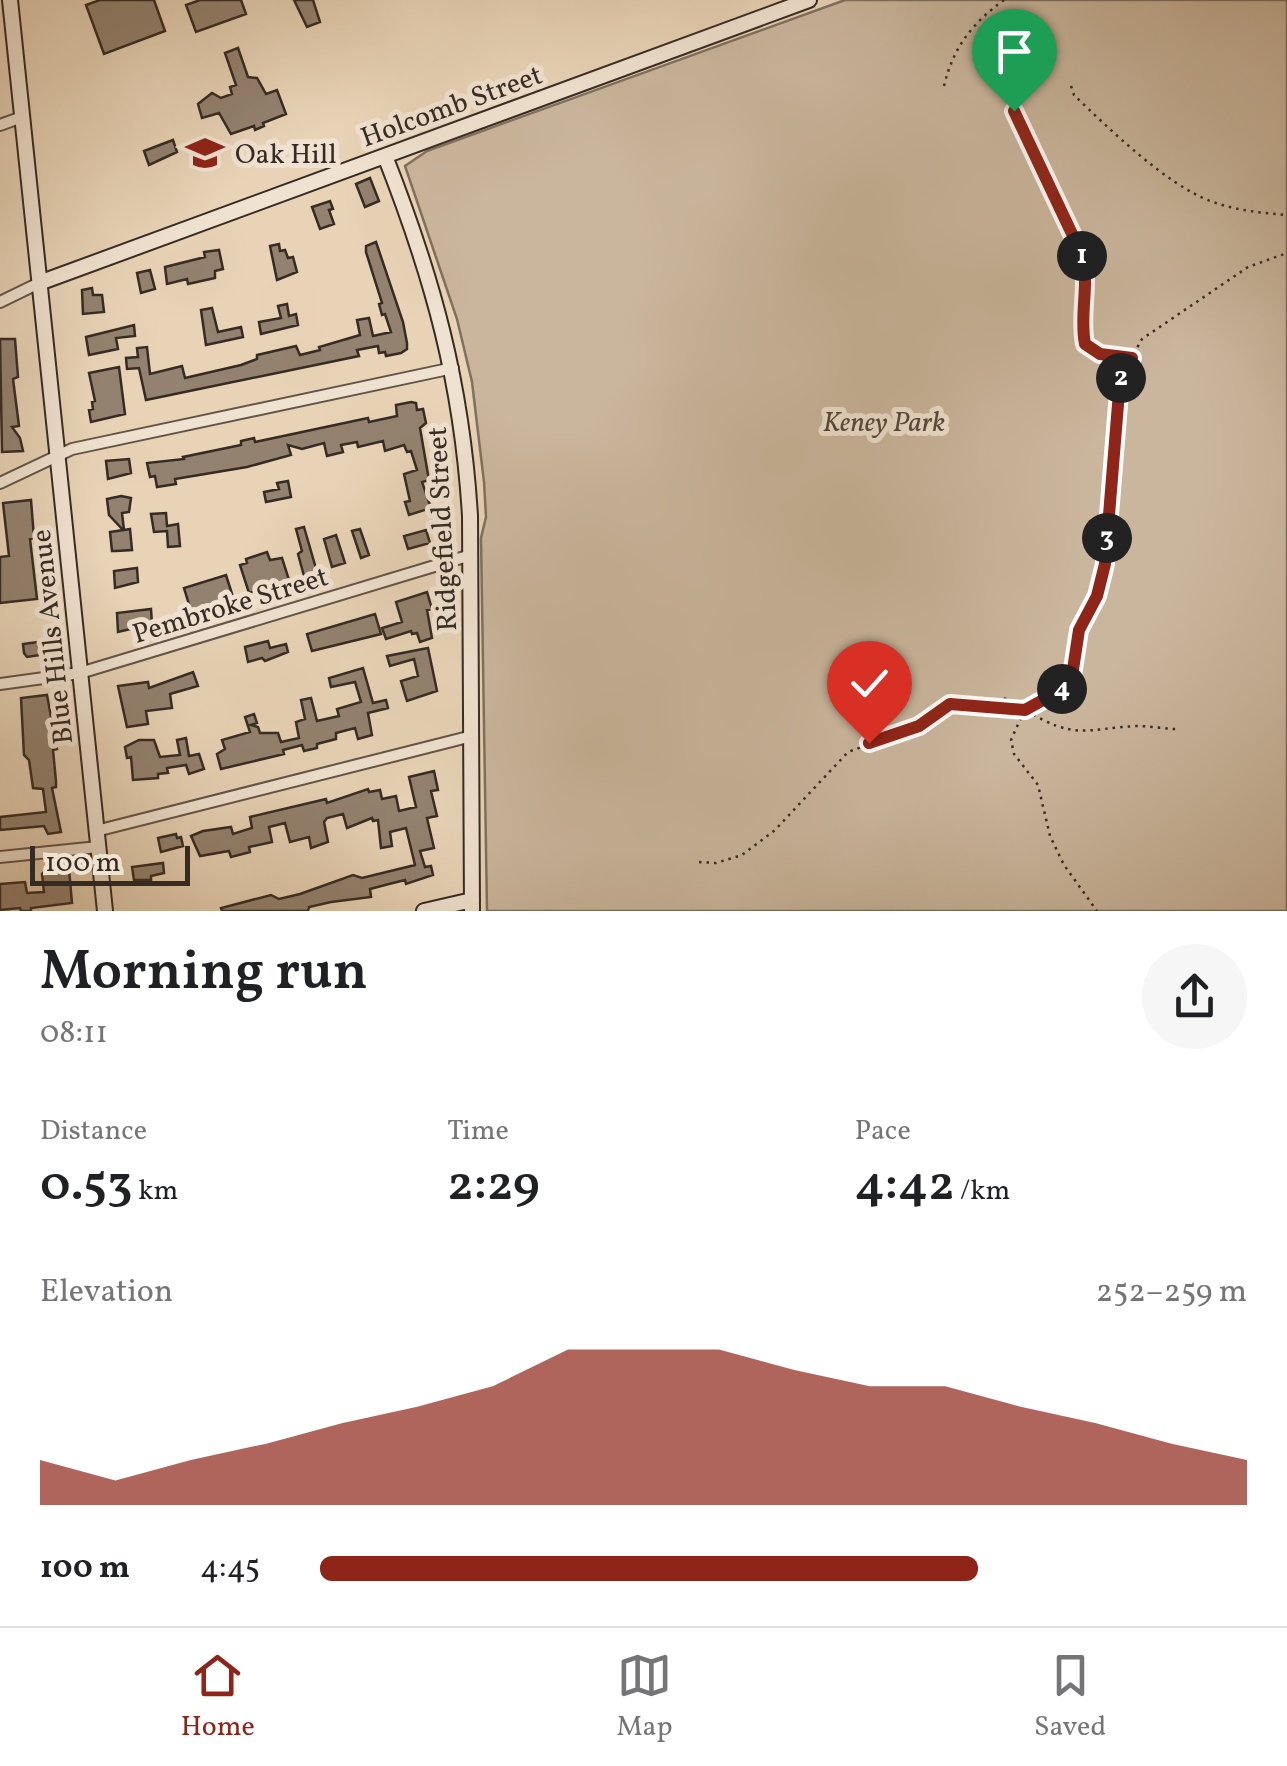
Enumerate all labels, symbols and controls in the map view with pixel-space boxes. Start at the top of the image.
pin [972,9,1057,112]
icon: arrive [987,24,1042,79]
street label: Holcomb Street [356,56,548,158]
school or university icon: Oak Hill [184,132,226,174]
place label: Oak Hill [235,136,337,175]
pin: 1 [1057,231,1107,281]
text: 1 [1076,236,1088,275]
pin: 2 [1096,353,1146,403]
text: 2 [1114,358,1128,397]
park label: Keney Park [823,404,945,443]
street label: Ridgefield Street [419,426,468,632]
pin: 3 [1082,513,1132,563]
text: 3 [1100,518,1114,557]
street label: Blue Hills Avenue [23,527,84,746]
street label: Pembroke Street [128,558,333,655]
pin [827,641,912,744]
icon: check [842,656,897,711]
pin: 4 [1037,664,1087,714]
text: 4 [1054,669,1070,708]
scale bar [30,841,190,886]
text: 100 m [45,844,120,883]
text: Morning run [40,936,368,1012]
button: share [1142,944,1247,1049]
text: 08:11 [40,1012,108,1056]
text: Distance [40,1112,147,1151]
text: Time [447,1112,509,1151]
text: Pace [855,1112,911,1151]
text: 0.53 [40,1151,133,1221]
text: 2:29 [447,1151,540,1221]
text: 4:42 [855,1151,955,1221]
text: km [133,1172,178,1211]
text: /km [955,1172,1010,1211]
text: Elevation [40,1271,173,1315]
text: 252–259 m [1096,1271,1247,1315]
text: 100 m [40,1547,130,1591]
text: 4:45 [200,1547,260,1591]
tab: Home [181,1648,255,1747]
tab: Map [616,1648,672,1747]
tab: Saved [1034,1648,1106,1747]

